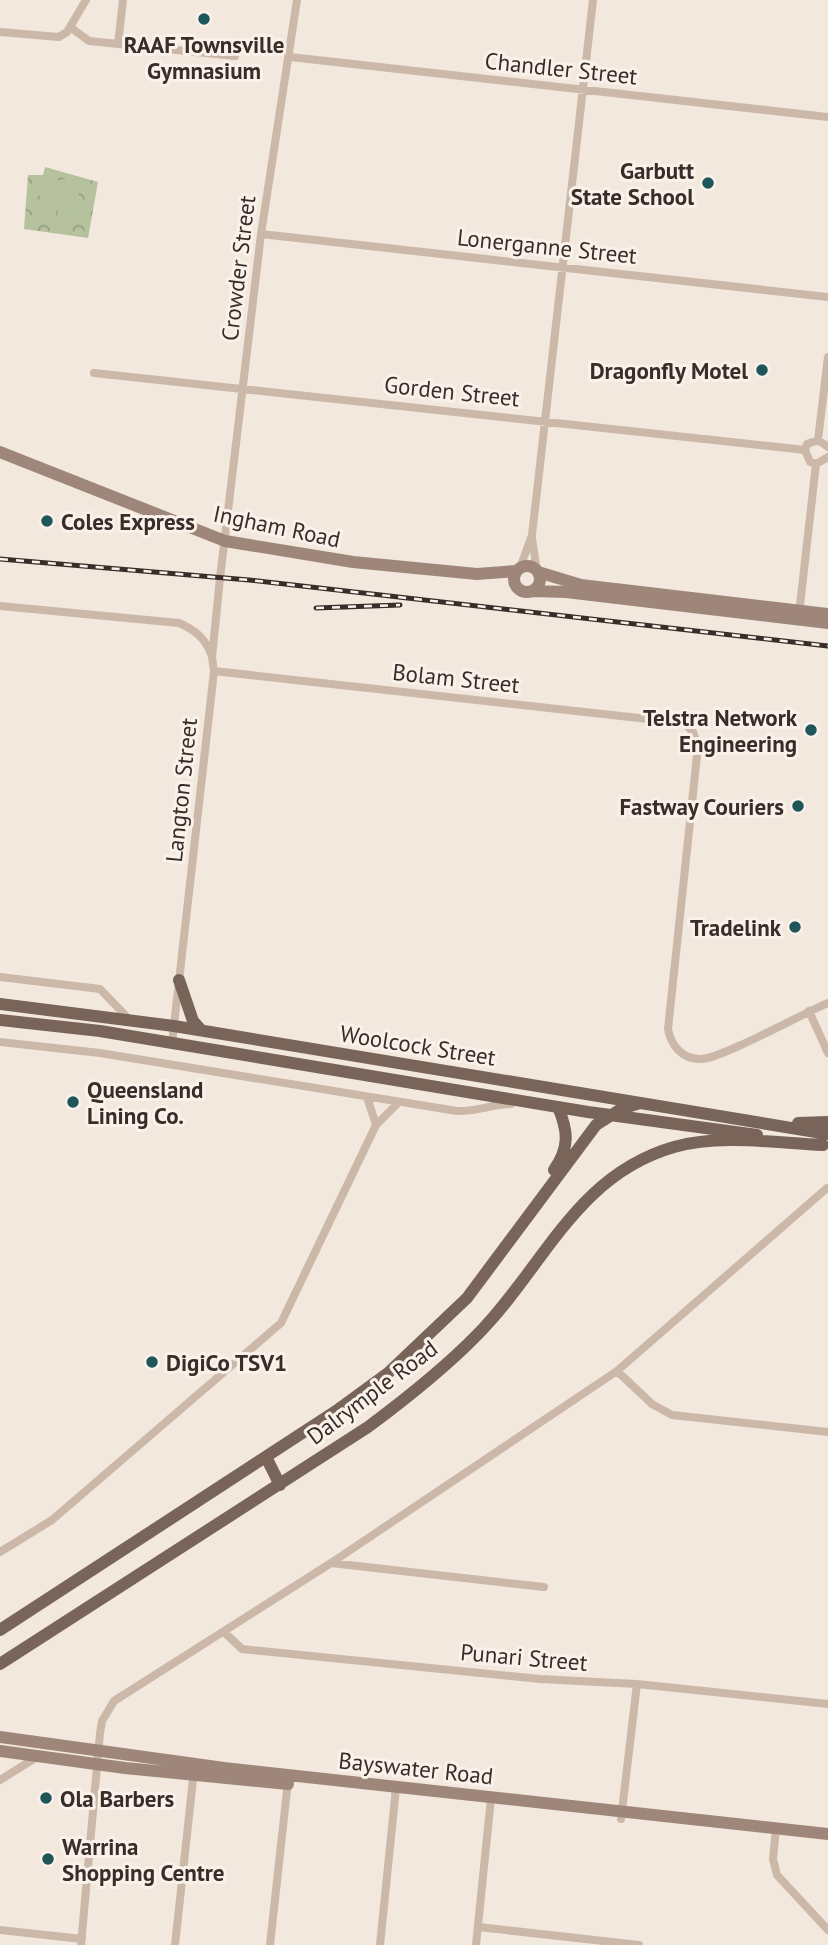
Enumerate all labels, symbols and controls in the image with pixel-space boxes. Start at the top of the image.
marker: RAAF Townsville Gymnasium [196,11,212,27]
place label: RAAF Townsville Gymnasium [124,30,284,85]
street label: Chandler Street [483,46,639,90]
place label: Garbutt State School [571,156,694,211]
marker: Garbutt State School [700,175,716,191]
street label: Crowder Street [215,193,261,342]
street label: Lonerganne Street [456,222,638,270]
place label: Dragonfly Motel [590,356,748,385]
marker: Dragonfly Motel [754,362,770,378]
street label: Gorden Street [383,369,521,413]
street label: Ingham Road [211,498,343,554]
place label: Coles Express [61,507,195,536]
marker: Coles Express [39,513,55,529]
street label: Bolam Street [391,657,521,699]
place label: Telstra Network Engineering [643,703,798,758]
street label: Langton Street [159,716,203,864]
marker: Telstra Network Engineering [803,722,819,738]
place label: Fastway Couriers [619,792,784,821]
marker: Fastway Couriers [790,798,806,814]
place label: Tradelink [690,913,782,942]
marker: Tradelink [787,919,803,935]
street label: Woolcock Street [338,1018,498,1072]
place label: Queensland Lining Co. [87,1075,203,1130]
marker: Queensland Lining Co. [65,1094,81,1110]
street label: Dalrymple Road [301,1333,443,1451]
place label: DigiCo TSV1 [166,1348,287,1377]
marker: DigiCo TSV1 [144,1354,160,1370]
street label: Punari Street [459,1637,589,1677]
street label: Bayswater Road [337,1745,495,1791]
place label: Ola Barbers [60,1784,175,1813]
marker: Ola Barbers [38,1790,54,1806]
place label: Warrina Shopping Centre [62,1832,225,1887]
marker: Warrina Shopping Centre [40,1851,56,1867]

